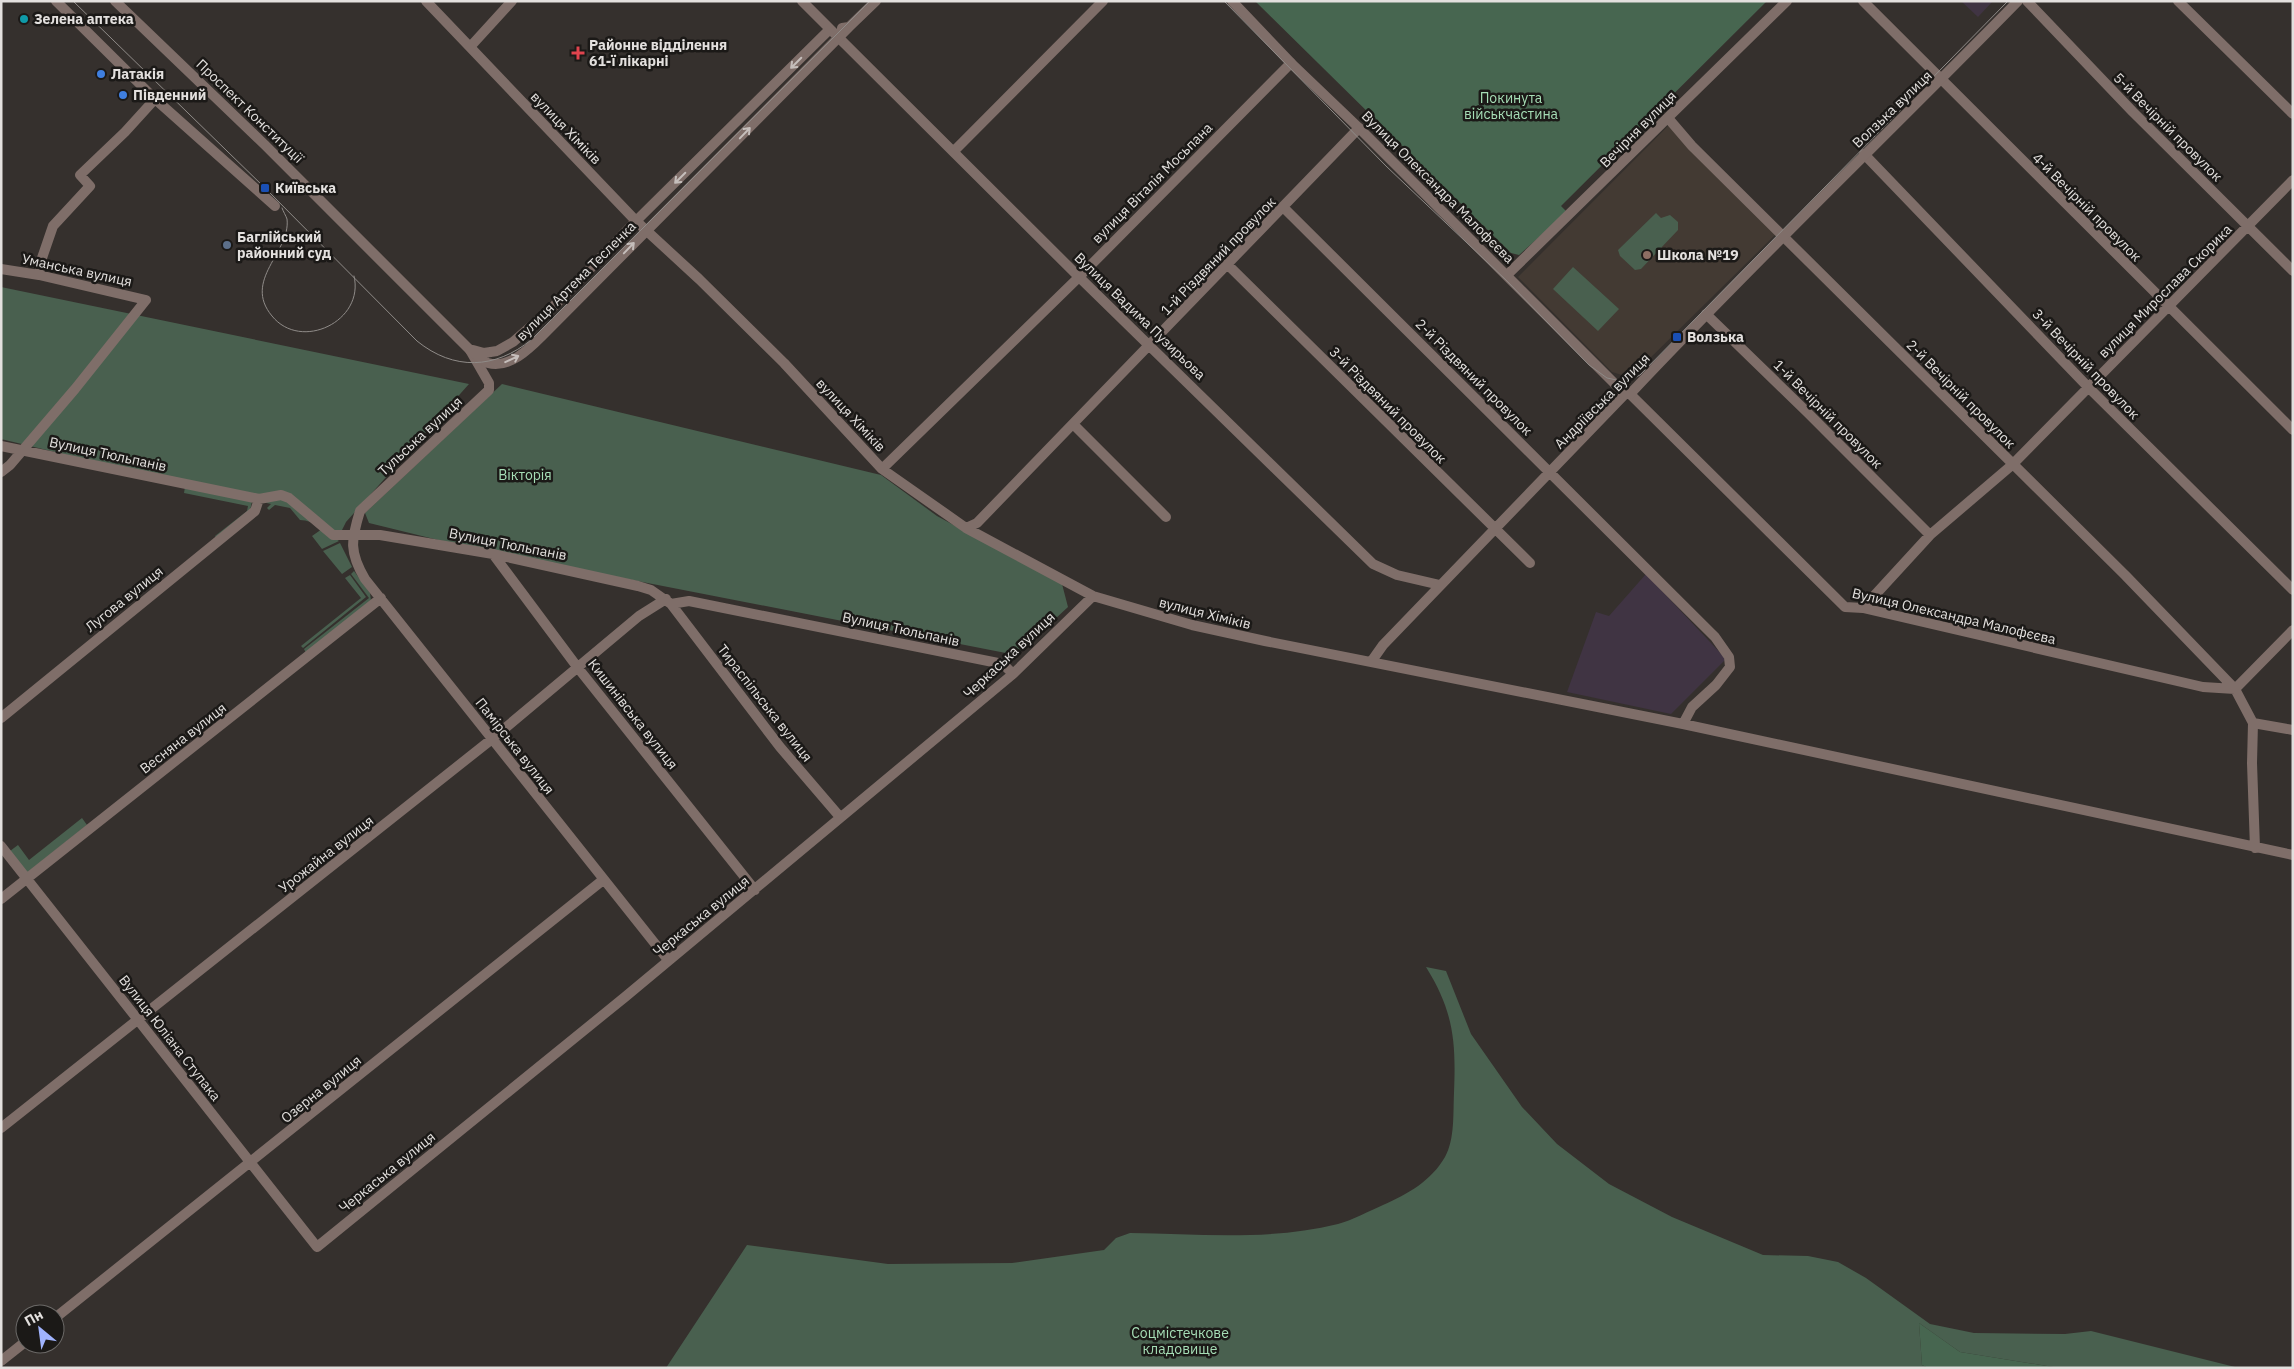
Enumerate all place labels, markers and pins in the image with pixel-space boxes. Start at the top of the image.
place label: Зелена аптека [34,10,134,28]
marker: Зелена аптека [18,13,30,25]
place label: Районне відділення 61-ї лікарні [589,36,727,70]
marker: Районне відділення 61-ї лікарні [571,46,585,60]
place label: Латакія [111,65,164,83]
marker: Латакія [95,68,107,80]
place label: Південний [133,86,206,104]
marker: Південний [117,89,129,101]
place label: Київська [275,179,336,197]
marker: Київська [259,182,271,194]
place label: Баглійський районний суд [237,228,331,262]
marker: Баглійський районний суд [221,239,233,251]
place label: Школа №19 [1657,246,1739,264]
marker: Школа №19 [1641,249,1653,261]
place label: Волзька [1687,328,1744,346]
marker: Волзька [1671,331,1683,343]

